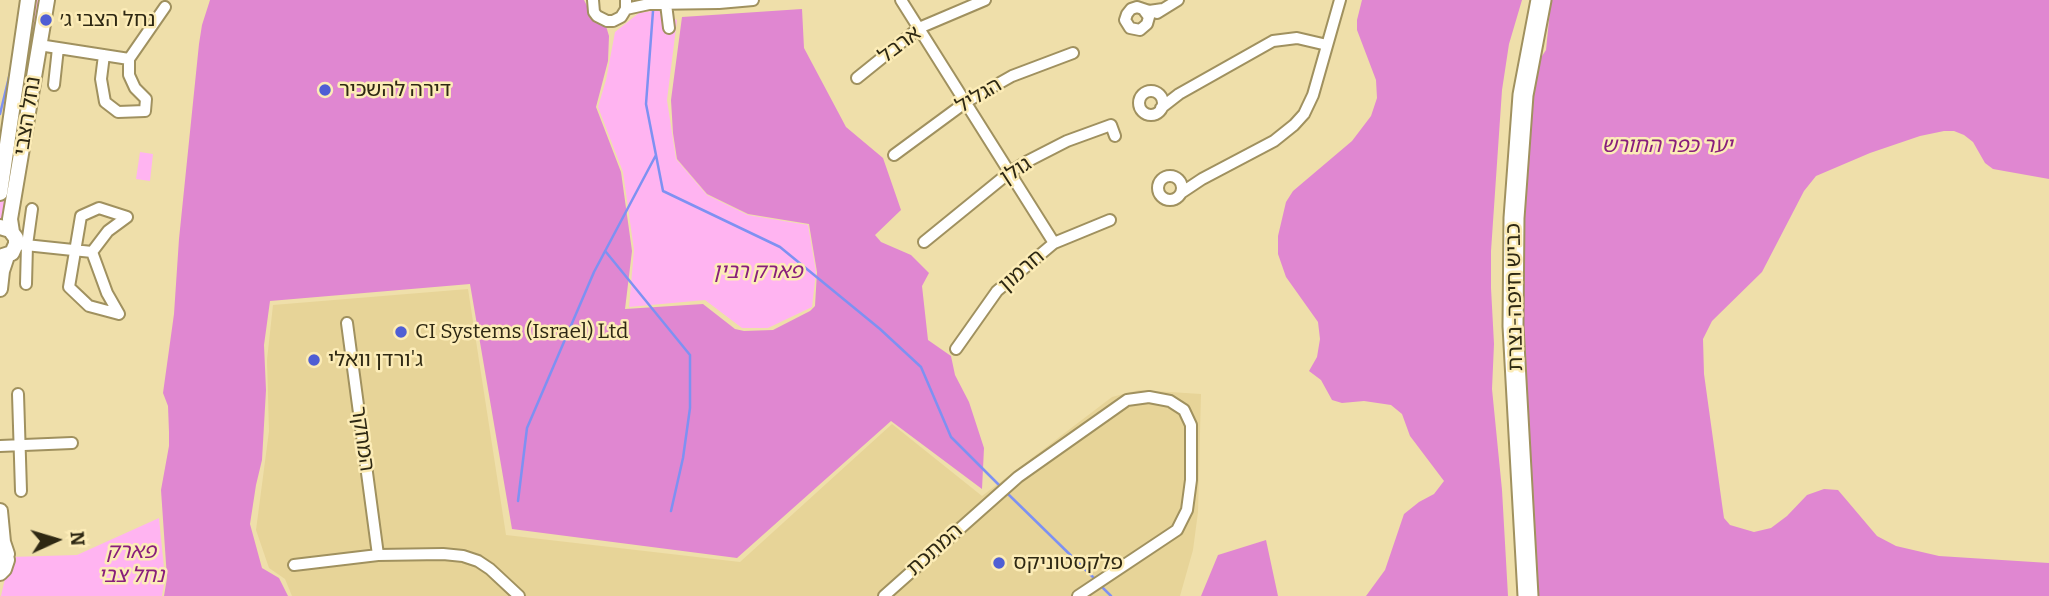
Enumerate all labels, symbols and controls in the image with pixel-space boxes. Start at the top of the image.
place label: נחל הצבי ג׳ [60,7,156,33]
marker: נחל הצבי ג׳ [38,12,54,28]
street label: ארבל [874,21,926,69]
street label: הגליל [952,73,1006,119]
street label: נחל הצבי [9,75,47,157]
place label: דירה להשכיר [339,77,451,103]
marker: דירה להשכיר [317,82,333,98]
park label: יער כפר החורש [1601,133,1733,159]
street label: גולן [996,152,1036,190]
street label: כביש חיפה-נצרת [1501,223,1529,371]
street label: חרמון [994,244,1050,298]
park label: פארק רבין [713,259,803,285]
place label: CI Systems (Israel) Ltd [415,319,628,345]
marker: CI Systems (Israel) Ltd [393,324,409,340]
place label: ג'ורדן וואלי [328,347,423,373]
marker: ג'ורדן וואלי [306,352,322,368]
street label: המחקר [345,405,379,473]
north arrow [21,505,91,575]
street label: המתכת [902,518,968,582]
text: N [65,530,89,547]
park label: פארק נחל צבי [98,539,164,589]
place label: פלקסטוניקס [1013,550,1123,576]
marker: פלקסטוניקס [991,555,1007,571]

